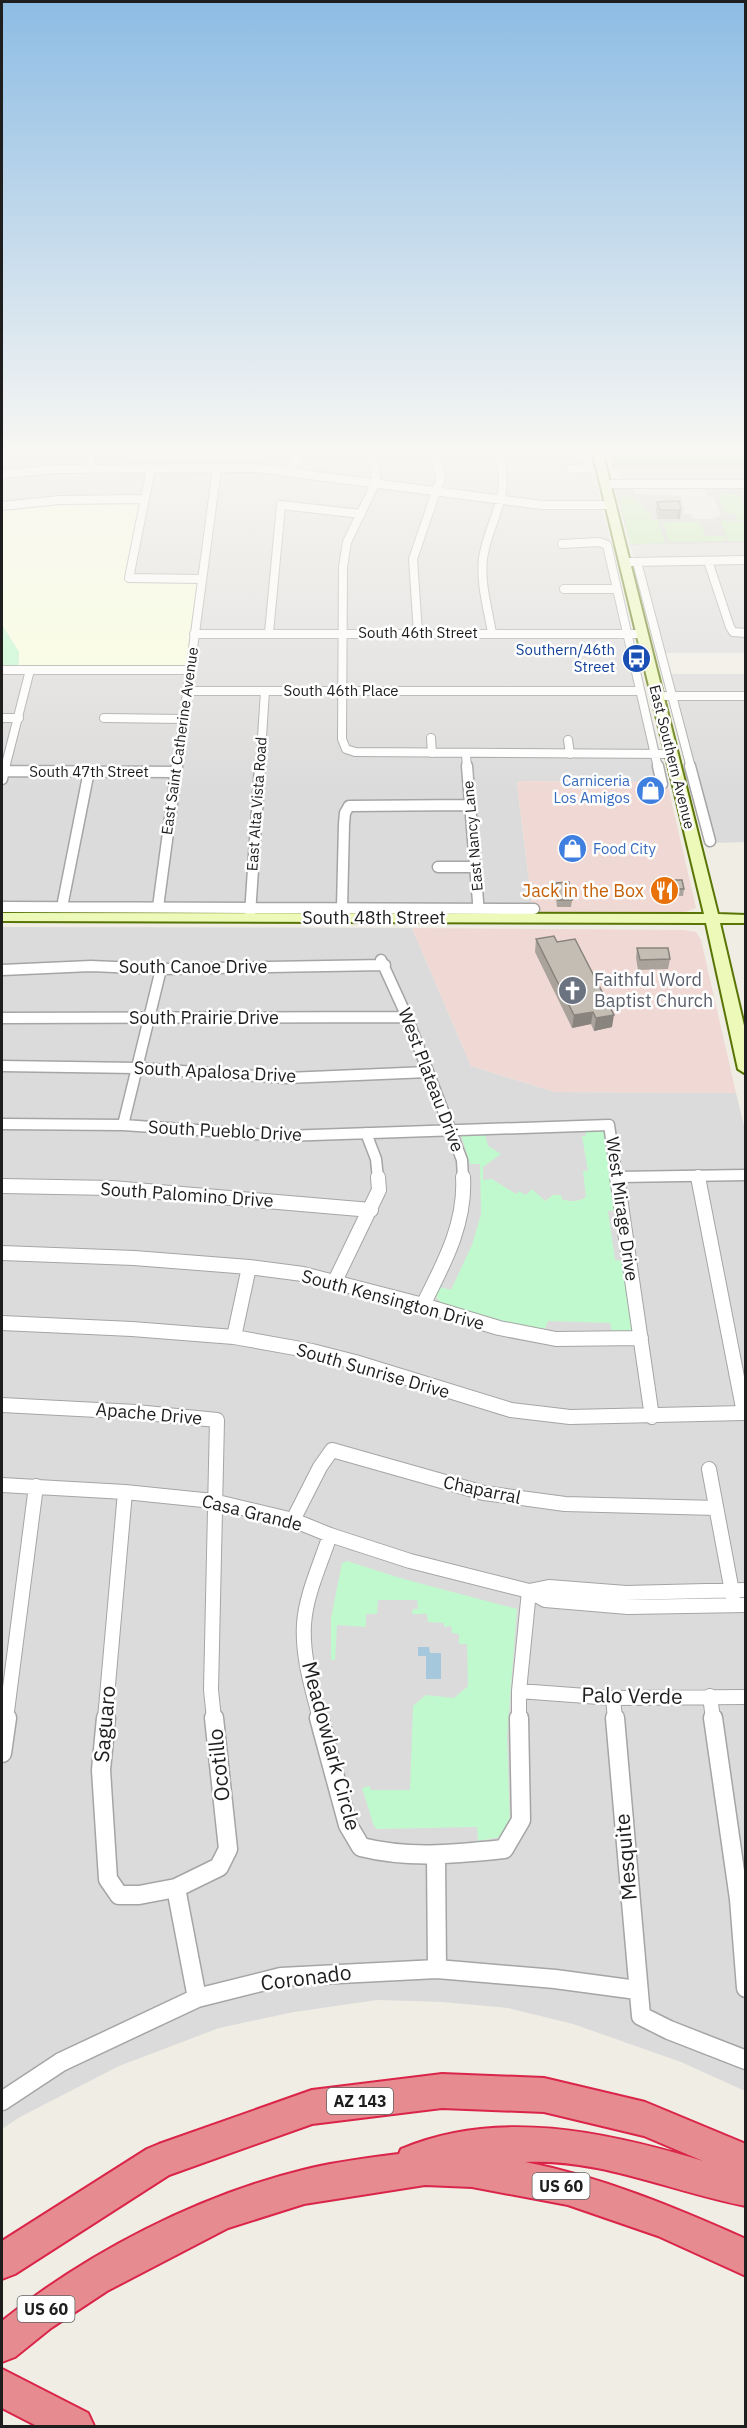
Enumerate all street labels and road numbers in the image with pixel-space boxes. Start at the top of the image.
street label: South 46th Street [358,623,478,642]
street label: East Saint Catherine Avenue [157,646,202,836]
street label: South 46th Place [283,681,399,700]
street label: East Southern Avenue [645,683,700,831]
street label: East Alta Vista Road [242,736,271,872]
street label: South 47th Street [29,762,149,781]
street label: East Nancy Lane [458,780,487,892]
street label: South 48th Street [302,906,446,929]
street label: South Canoe Drive [119,955,267,978]
street label: West Plateau Drive [393,1005,470,1155]
street label: South Prairie Drive [129,1006,279,1029]
street label: South Apalosa Drive [133,1056,297,1087]
street label: South Pueblo Drive [148,1115,303,1146]
street label: West Mirage Drive [601,1135,644,1283]
street label: South Palomino Drive [100,1177,274,1212]
street label: South Kensington Drive [299,1264,487,1335]
street label: South Sunrise Drive [294,1338,452,1403]
street label: Apache Drive [95,1397,203,1430]
street label: Chaparral [441,1470,523,1509]
street label: Casa Grande [200,1489,305,1536]
street label: Meadowlark Circle [296,1658,368,1833]
street label: Palo Verde [581,1680,683,1710]
street label: Saguaro [87,1684,121,1763]
street label: Ocotillo [200,1727,236,1803]
street label: Mesquite [607,1813,643,1902]
street label: Coronado [259,1958,353,1996]
road number: AZ 143 [327,2088,393,2114]
road number: US 60 [532,2173,590,2199]
road number: US 60 [18,2296,74,2322]

